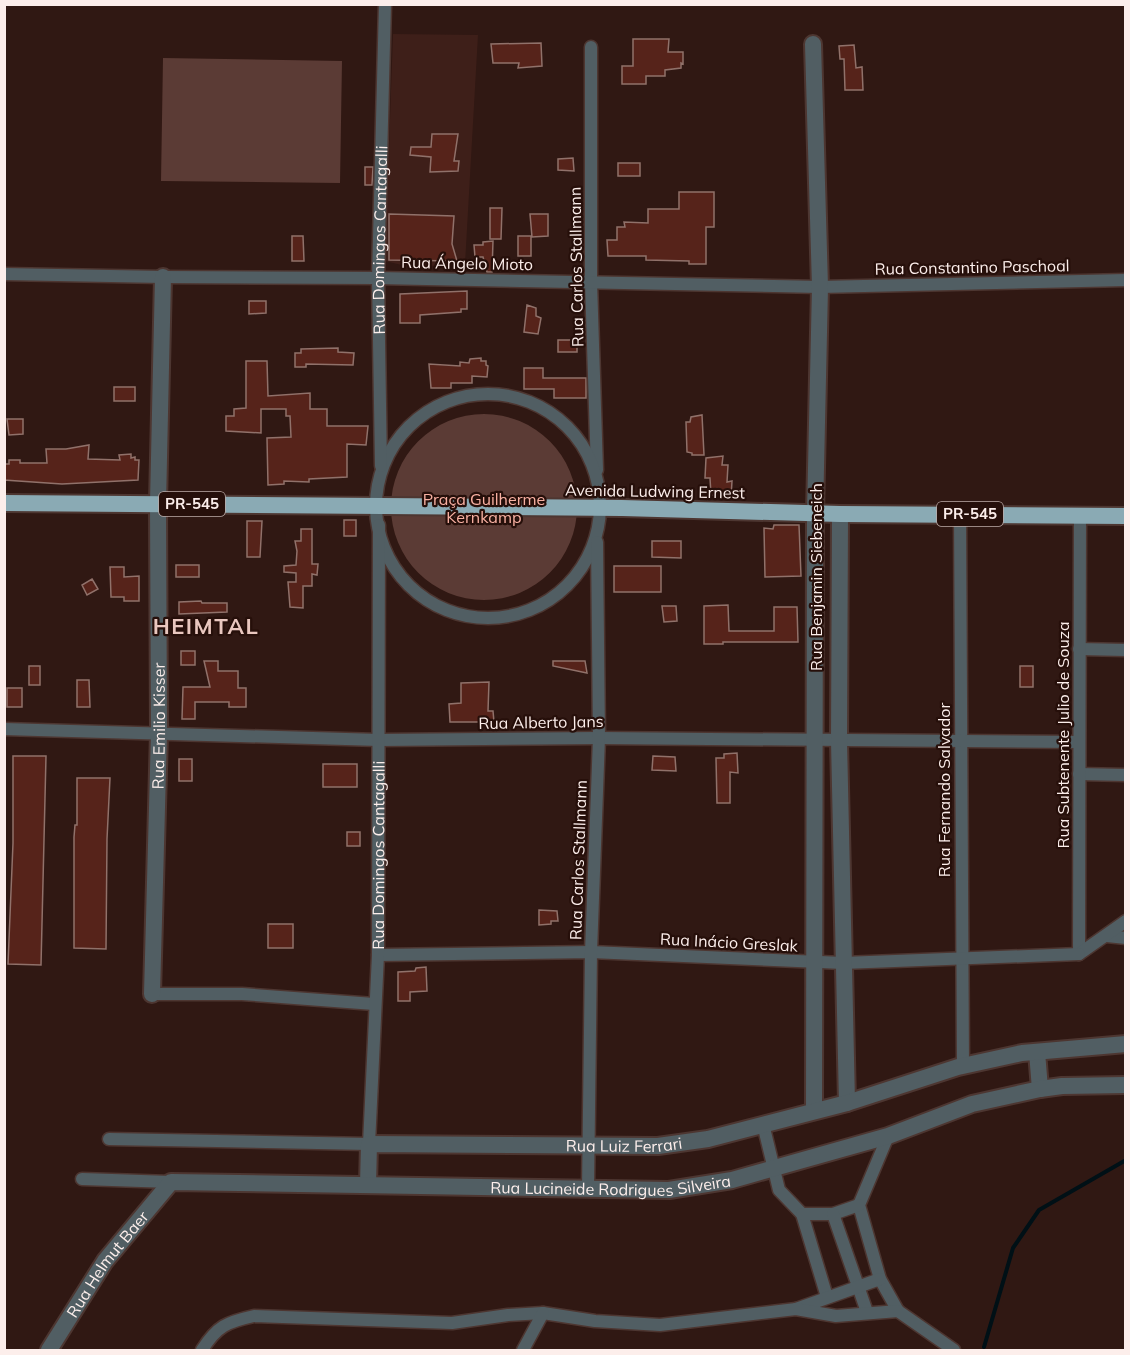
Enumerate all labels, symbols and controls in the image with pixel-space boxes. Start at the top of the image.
street label: Rua Domingos Cantagalli [368,145,391,335]
street label: Rua Carlos Stallmann [565,187,587,347]
street label: Rua Ángelo Mioto [401,252,533,274]
street label: Rua Constantino Paschoal [874,255,1070,279]
street label: Avenida Ludwing Ernest [565,479,746,503]
street label: Rua Benjamin Siebeneich [806,483,826,671]
park label: Praça Guilherme Kernkamp [423,489,545,527]
road number: PR-545 [159,492,225,516]
road number: PR-545 [937,502,1003,526]
district label: HEIMTAL [153,612,259,640]
street label: Rua Subtenente Julio de Souza [1053,622,1073,848]
street label: Rua Emilio Kisser [147,662,169,790]
street label: Rua Fernando Salvador [934,703,954,877]
street label: Rua Alberto Jans [478,711,604,733]
street label: Rua Domingos Cantagalli [368,761,388,950]
street label: Rua Carlos Stallmann [565,780,591,940]
street label: Rua Inácio Greslak [660,928,799,956]
street label: Rua Luiz Ferrari [566,1133,683,1156]
street label: Rua Lucineide Rodrigues Silveira [490,1170,732,1200]
street label: Rua Helmut Baer [62,1207,153,1321]

